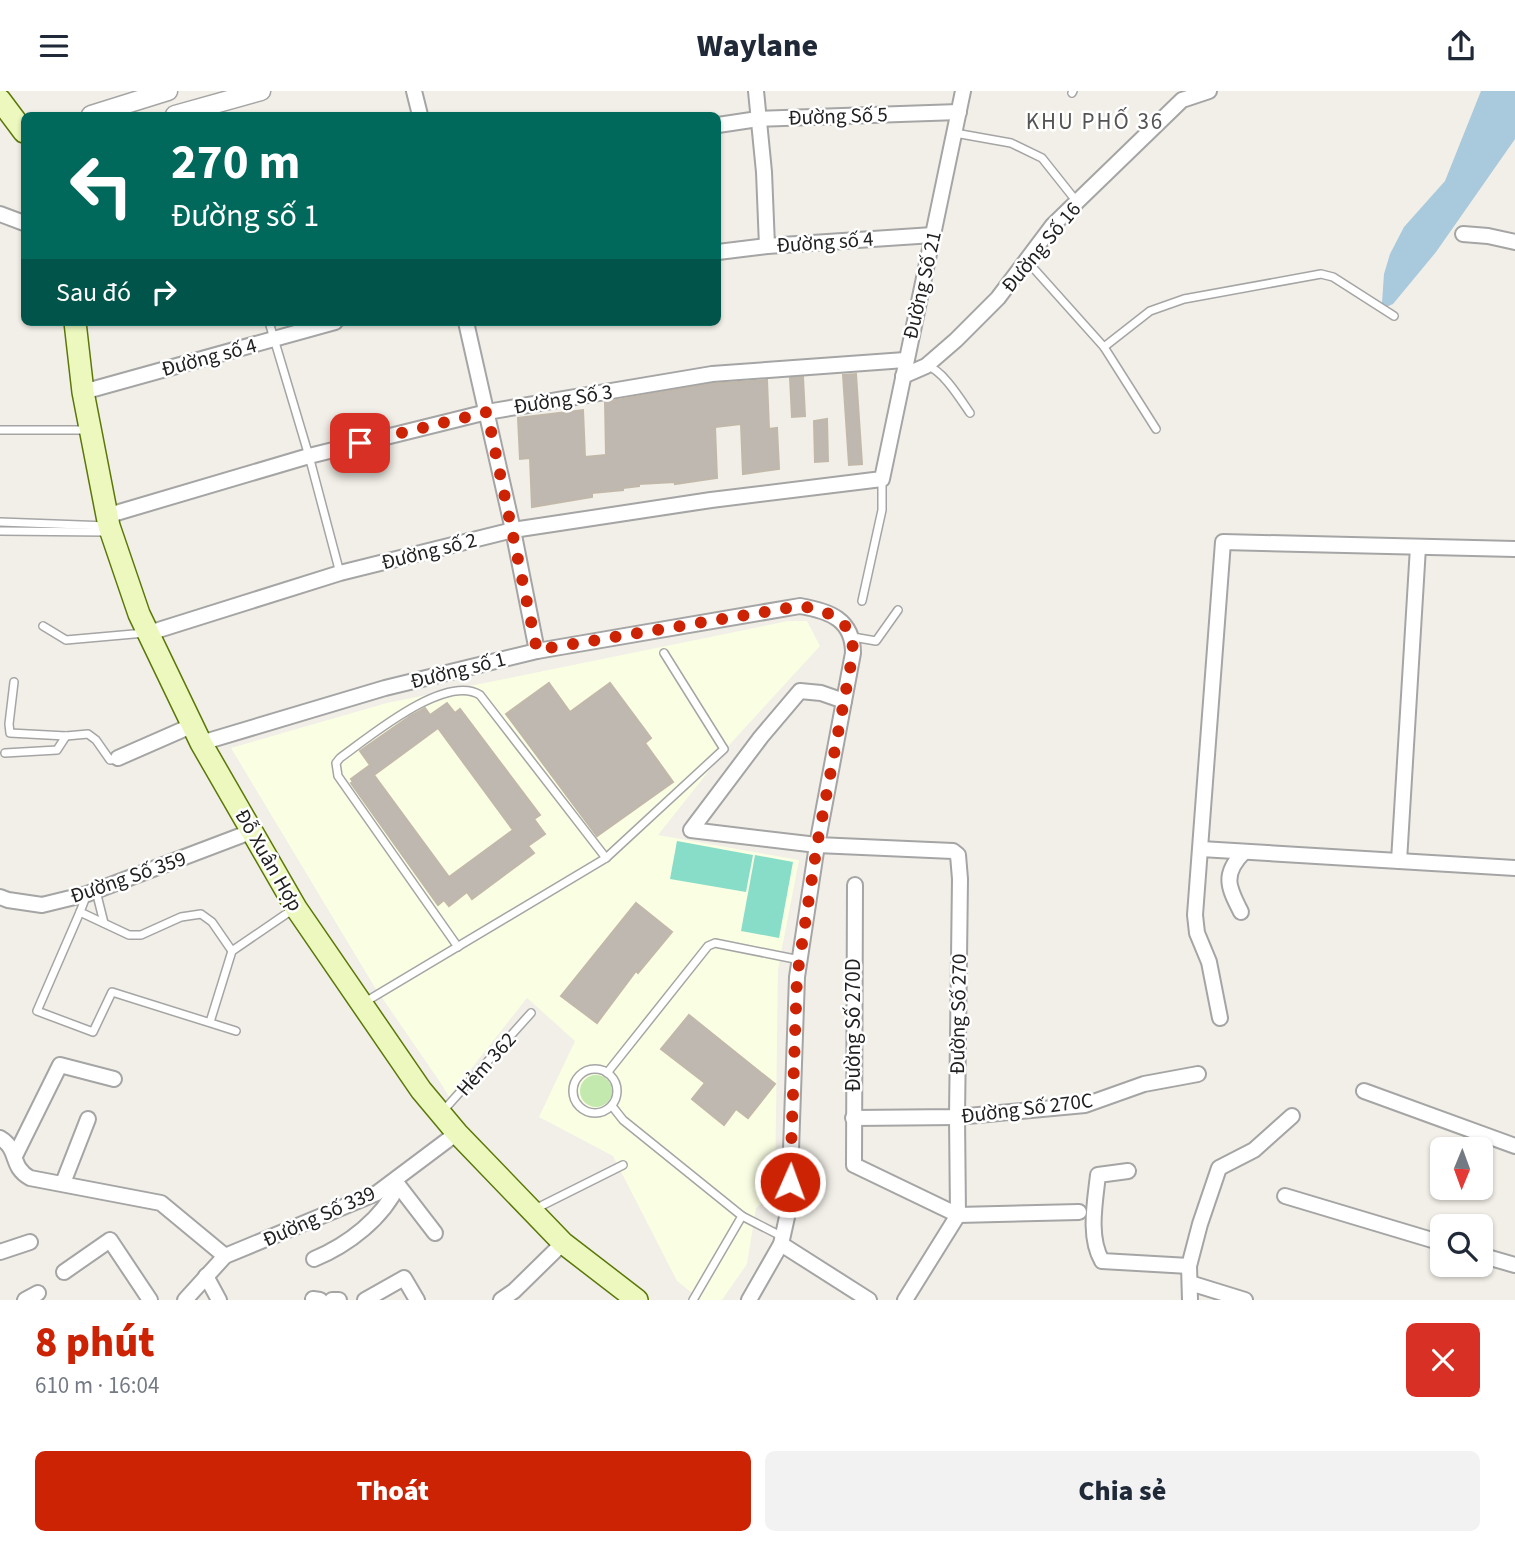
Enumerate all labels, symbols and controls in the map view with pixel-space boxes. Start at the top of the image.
text: Waylane [697,23,818,69]
icon: menu [35,27,73,65]
icon: share [1442,27,1480,65]
street label: Đường Số 5 [788,99,888,133]
district label: KHU PHỐ 36 [1026,105,1164,138]
text: 270 m [171,128,300,198]
icon: left [56,140,147,231]
text: Đường số 1 [171,193,319,239]
street label: Đường Số 16 [994,195,1088,299]
street label: Đường số 4 [775,224,875,260]
street label: Đường Số 21 [895,228,949,342]
icon: right [145,273,183,311]
text: Sau đó [56,274,131,311]
street label: Đường số 4 [158,330,260,384]
street label: Đường Số 3 [511,376,615,422]
pin [330,413,390,473]
icon: arrive [341,424,379,462]
street label: Đường số 2 [378,525,480,577]
street label: Đường số 1 [407,644,509,696]
street label: Đỗ Xuân Hợp [228,803,310,917]
street label: Đường Số 359 [66,843,190,911]
street label: Đường Số 270 [942,953,974,1075]
street label: Đường Số 270D [838,958,868,1092]
street label: Hẻm 362 [449,1025,523,1103]
street label: Đường Số 270C [959,1085,1095,1131]
north arrow [1430,1137,1493,1201]
map controls [1430,1137,1493,1277]
position arrow [753,1145,827,1219]
street label: Đường Số 339 [258,1178,380,1254]
button: search [1430,1214,1493,1277]
text: 8 phút [35,1313,155,1373]
button: close [1406,1323,1480,1397]
text: 610 m · 16:04 [35,1369,159,1402]
button: Thoát [35,1451,751,1531]
button: Chia sẻ [765,1451,1480,1531]

